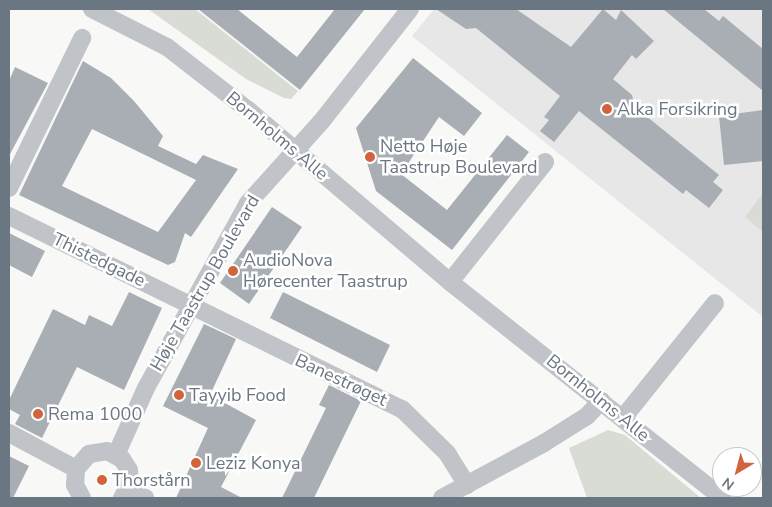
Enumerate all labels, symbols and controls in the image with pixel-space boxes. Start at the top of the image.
street label: Bornholms Alle [222,87,332,185]
place label: Alka Forsikring [617,98,738,120]
marker: Alka Forsikring [601,103,613,115]
place label: Netto Høje Taastrup Boulevard [380,136,537,178]
marker: Netto Høje Taastrup Boulevard [364,151,376,163]
street label: Høje Taastrup Boulevard [146,191,264,375]
street label: Thistedgade [49,228,149,292]
place label: AudioNova Hørecenter Taastrup [243,250,408,292]
marker: AudioNova Hørecenter Taastrup [227,265,239,277]
street label: Banestrøget [292,349,390,411]
street label: Bornholms Alle [542,350,654,446]
place label: Tayyib Food [189,384,286,406]
marker: Tayyib Food [173,389,185,401]
place label: Rema 1000 [48,403,142,425]
marker: Rema 1000 [32,408,44,420]
north arrow [712,447,762,497]
place label: Leziz Konya [206,452,300,474]
marker: Leziz Konya [190,457,202,469]
place label: Thorstårn [112,469,190,491]
text: N [718,473,738,494]
marker: Thorstårn [96,474,108,486]

